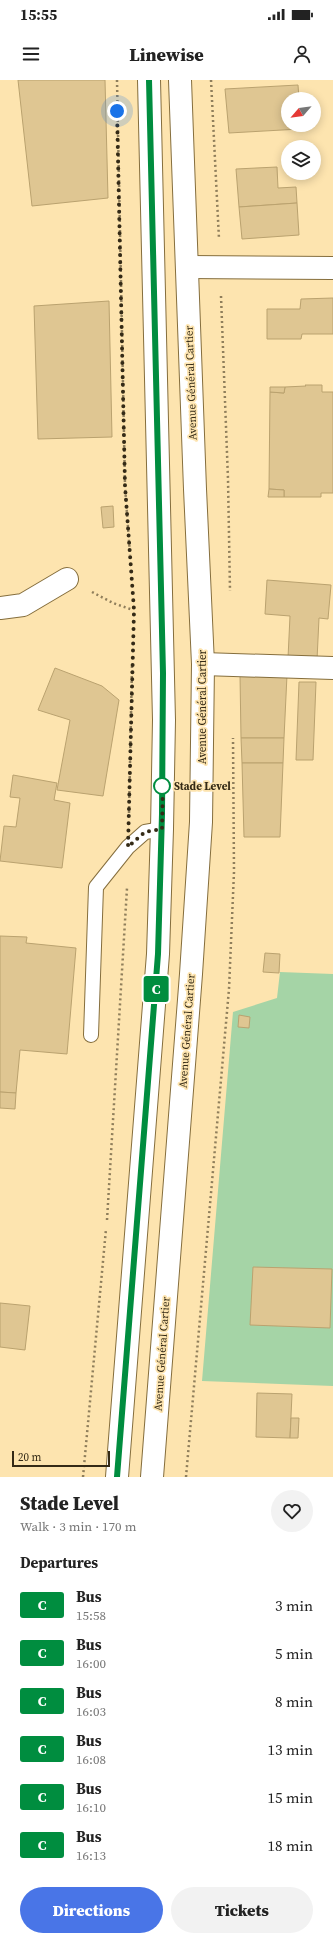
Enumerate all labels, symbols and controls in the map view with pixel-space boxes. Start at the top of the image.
text: 15:55 [20,4,57,25]
text: Linewise [129,42,204,67]
icon: menu [20,43,42,65]
icon: person [291,43,313,65]
north arrow [281,92,321,132]
map controls [281,92,321,180]
your location [107,101,127,121]
button: layers [281,140,321,180]
street label: Avenue Général Cartier [181,325,200,440]
street label: Avenue Général Cartier [195,649,210,764]
marker: Stade Level [153,777,171,795]
place label: Stade Level [174,779,231,794]
street label: Avenue Général Cartier [176,973,198,1089]
line badge: C [143,976,169,1002]
text: C [152,979,160,999]
street label: Avenue Général Cartier [151,1296,173,1412]
scale bar [12,1449,110,1468]
text: 20 m [18,1450,41,1465]
text: Stade Level [20,1490,119,1516]
button: heart [271,1490,313,1532]
text: Walk · 3 min · 170 m [20,1518,136,1535]
text: Departures [20,1552,98,1573]
text: Bus [76,1586,102,1607]
text: C [38,1595,46,1615]
text: 3 min [275,1595,313,1616]
text: 15:58 [76,1607,106,1624]
text: Bus [76,1634,102,1655]
text: C [38,1643,46,1663]
text: 5 min [275,1643,313,1664]
text: 16:00 [76,1655,106,1672]
text: Bus [76,1682,102,1703]
text: C [38,1691,46,1711]
text: 8 min [275,1691,313,1712]
text: 16:03 [76,1703,106,1720]
text: Bus [76,1730,102,1751]
text: C [38,1739,46,1759]
text: 13 min [267,1739,313,1760]
text: 16:08 [76,1751,106,1768]
text: Bus [76,1778,102,1799]
text: C [38,1787,46,1807]
text: 15 min [267,1787,313,1808]
text: 16:10 [76,1799,106,1816]
text: Bus [76,1826,102,1847]
text: C [38,1835,46,1855]
text: 18 min [267,1835,313,1856]
text: 16:13 [76,1847,106,1864]
button: Directions [20,1887,163,1933]
button: Tickets [171,1887,313,1933]

